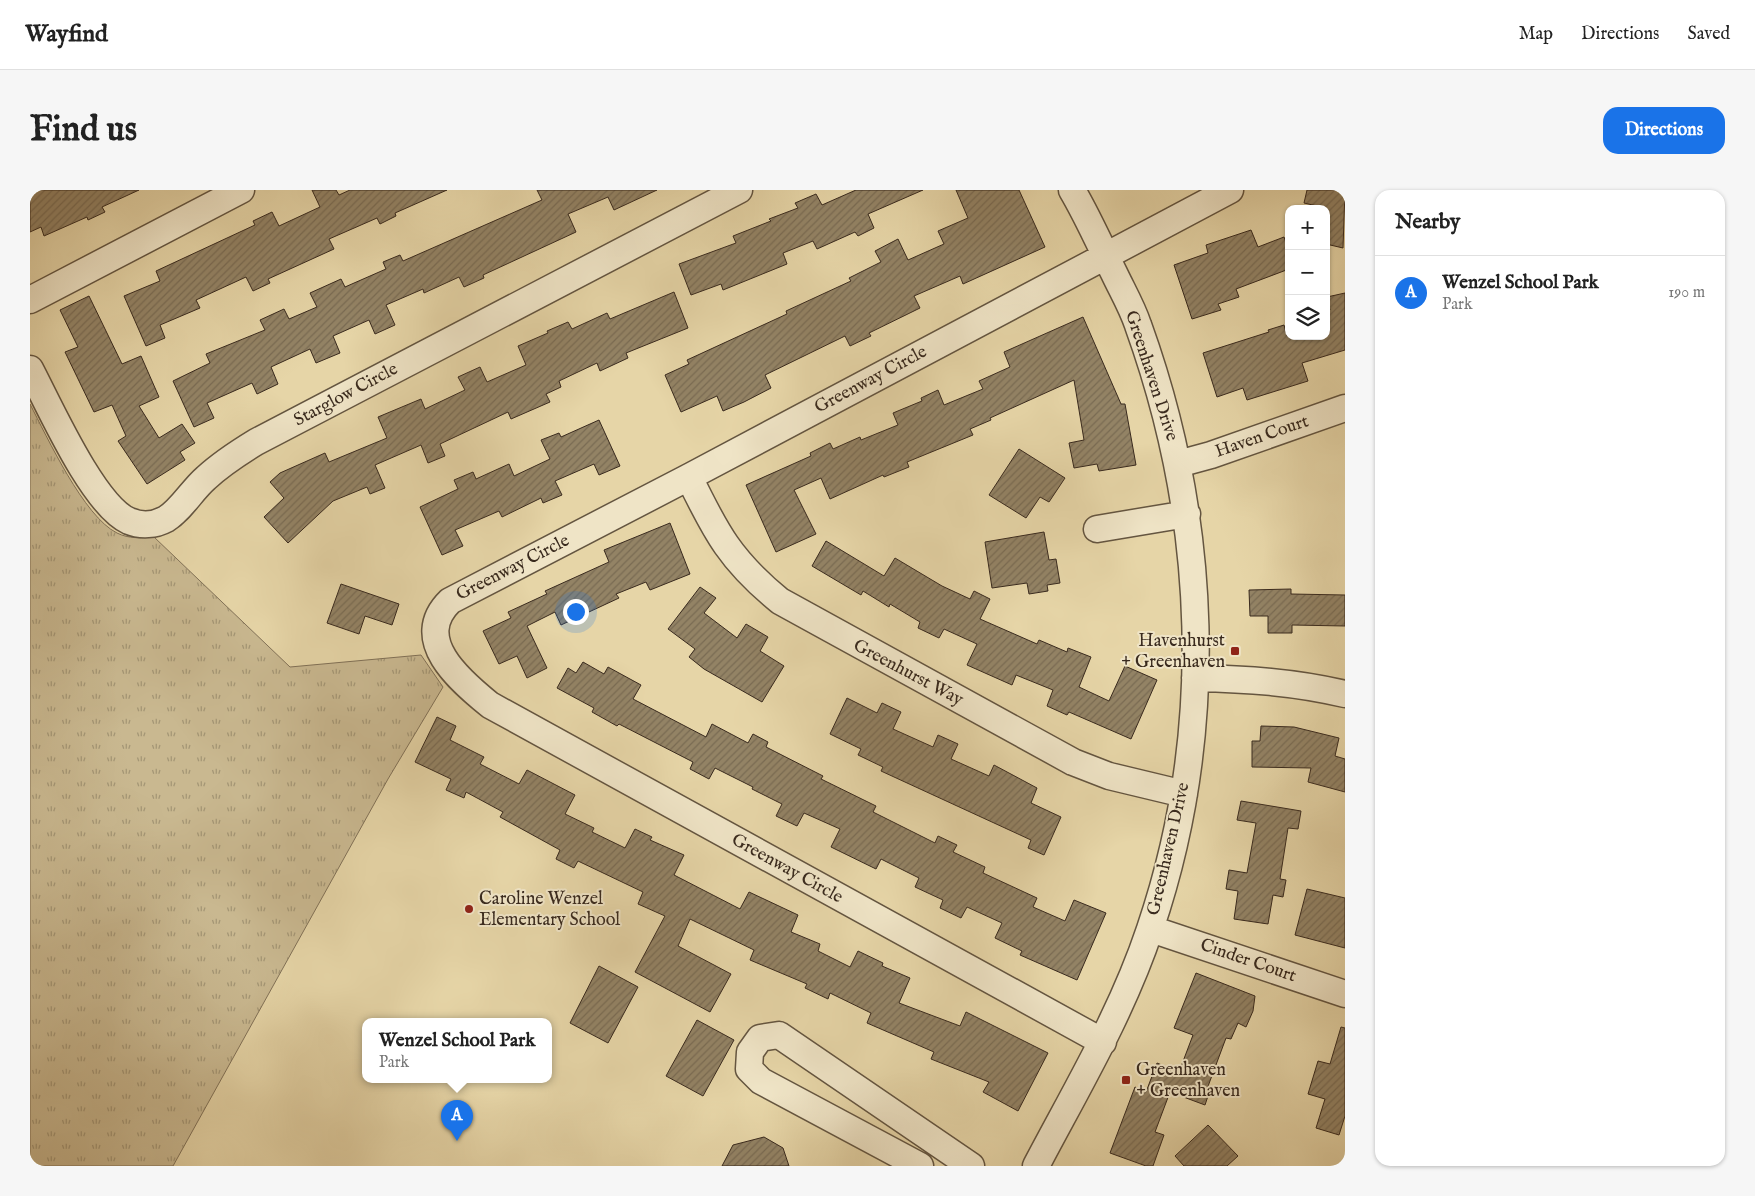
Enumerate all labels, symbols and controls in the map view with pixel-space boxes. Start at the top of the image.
text: Wayfind [25,19,108,50]
text: Map [1519,23,1553,46]
text: Directions [1581,23,1659,46]
text: Saved [1687,23,1730,46]
button: Directions [1603,107,1725,154]
text: Find us [30,108,137,153]
map controls [1285,205,1330,340]
button: + [1285,205,1330,250]
text: Nearby [1395,209,1460,236]
button: − [1285,250,1330,295]
text: Wenzel School Park [1442,271,1599,295]
text: A [1406,283,1416,303]
text: 190 m [1668,283,1705,303]
button: layers [1285,295,1330,340]
text: Park [1442,295,1472,315]
street label: Greenhaven Drive [1119,308,1183,444]
street label: Greenway Circle [811,341,931,419]
street label: Starglow Circle [290,358,402,432]
street label: Haven Court [1212,410,1312,464]
street label: Greenway Circle [452,530,574,606]
your location [563,599,589,625]
place label: Havenhurst + Greenhaven [1121,630,1225,674]
street label: Greenhurst Way [849,634,967,712]
marker: Havenhurst + Greenhaven [1229,645,1241,657]
street label: Greenhaven Drive [1143,780,1195,918]
street label: Greenway Circle [727,829,847,909]
place label: Caroline Wenzel Elementary School [479,888,620,932]
marker: Caroline Wenzel Elementary School [463,903,475,915]
street label: Cinder Court [1197,934,1299,988]
popup [362,1018,552,1083]
text: Wenzel School Park [379,1029,535,1053]
text: Park [379,1053,409,1073]
place label: Greenhaven + Greenhaven [1136,1059,1240,1103]
marker: Greenhaven + Greenhaven [1120,1074,1132,1086]
pin: A [441,1100,473,1141]

